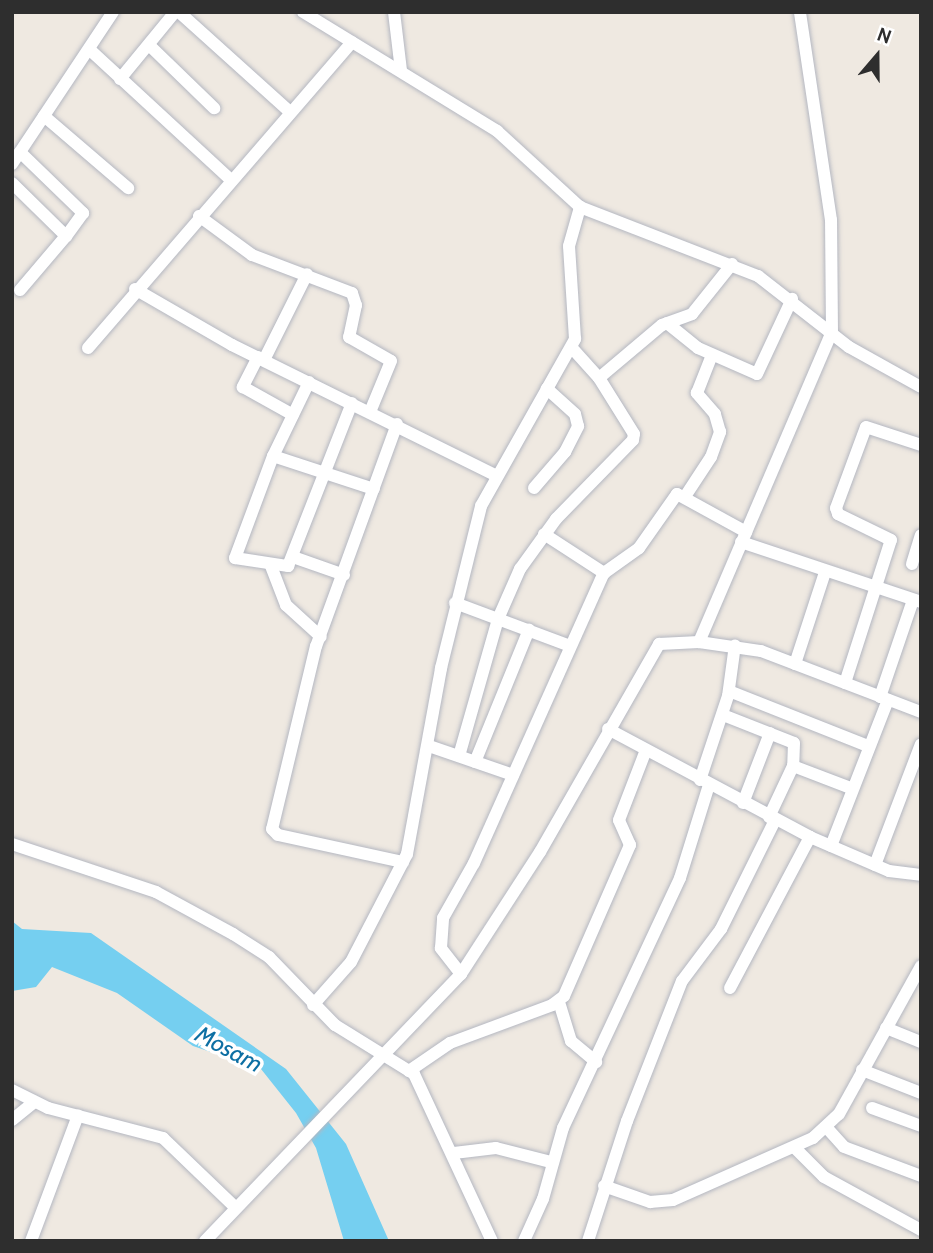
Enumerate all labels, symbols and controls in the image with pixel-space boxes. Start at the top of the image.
north arrow [842,21,912,91]
text: N [874,23,895,49]
water label: Mosam [191,1019,267,1079]

